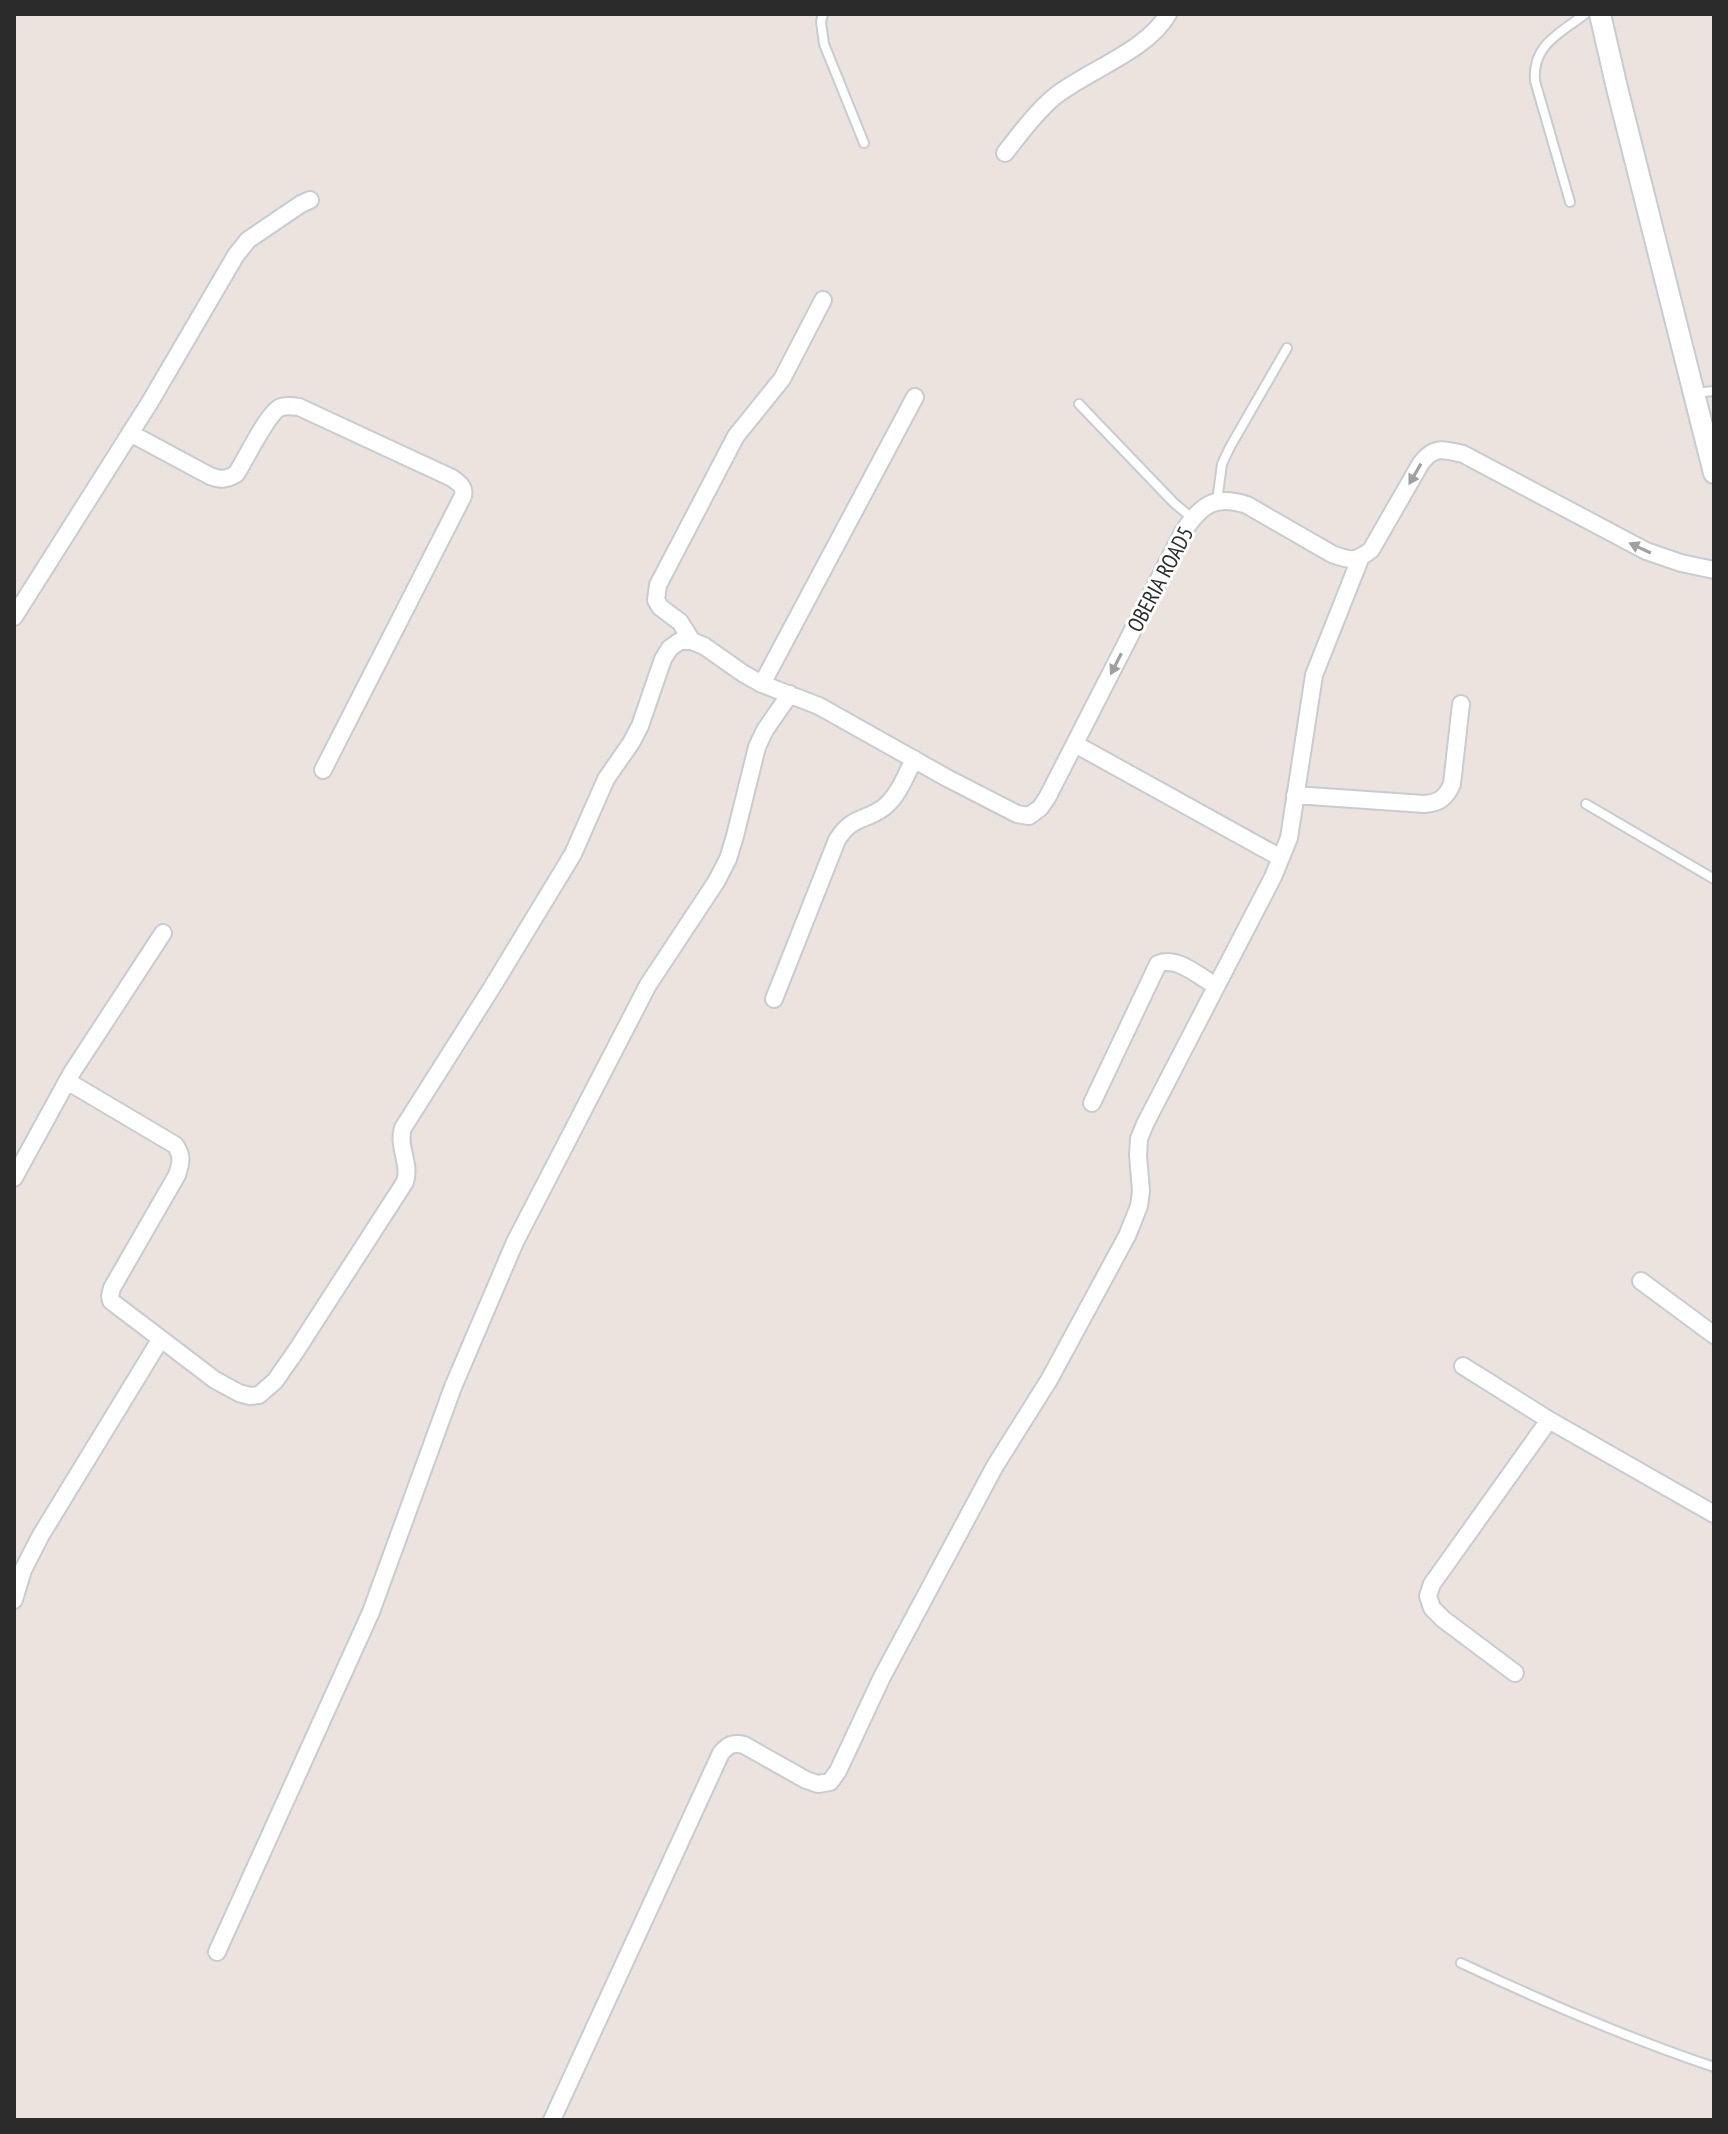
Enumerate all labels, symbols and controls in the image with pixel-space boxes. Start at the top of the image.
one-way arrow [1408,462,1422,485]
street label: OBERIA ROAD5 [1121,522,1199,636]
one-way arrow [1628,541,1651,554]
one-way arrow [1109,652,1122,675]

